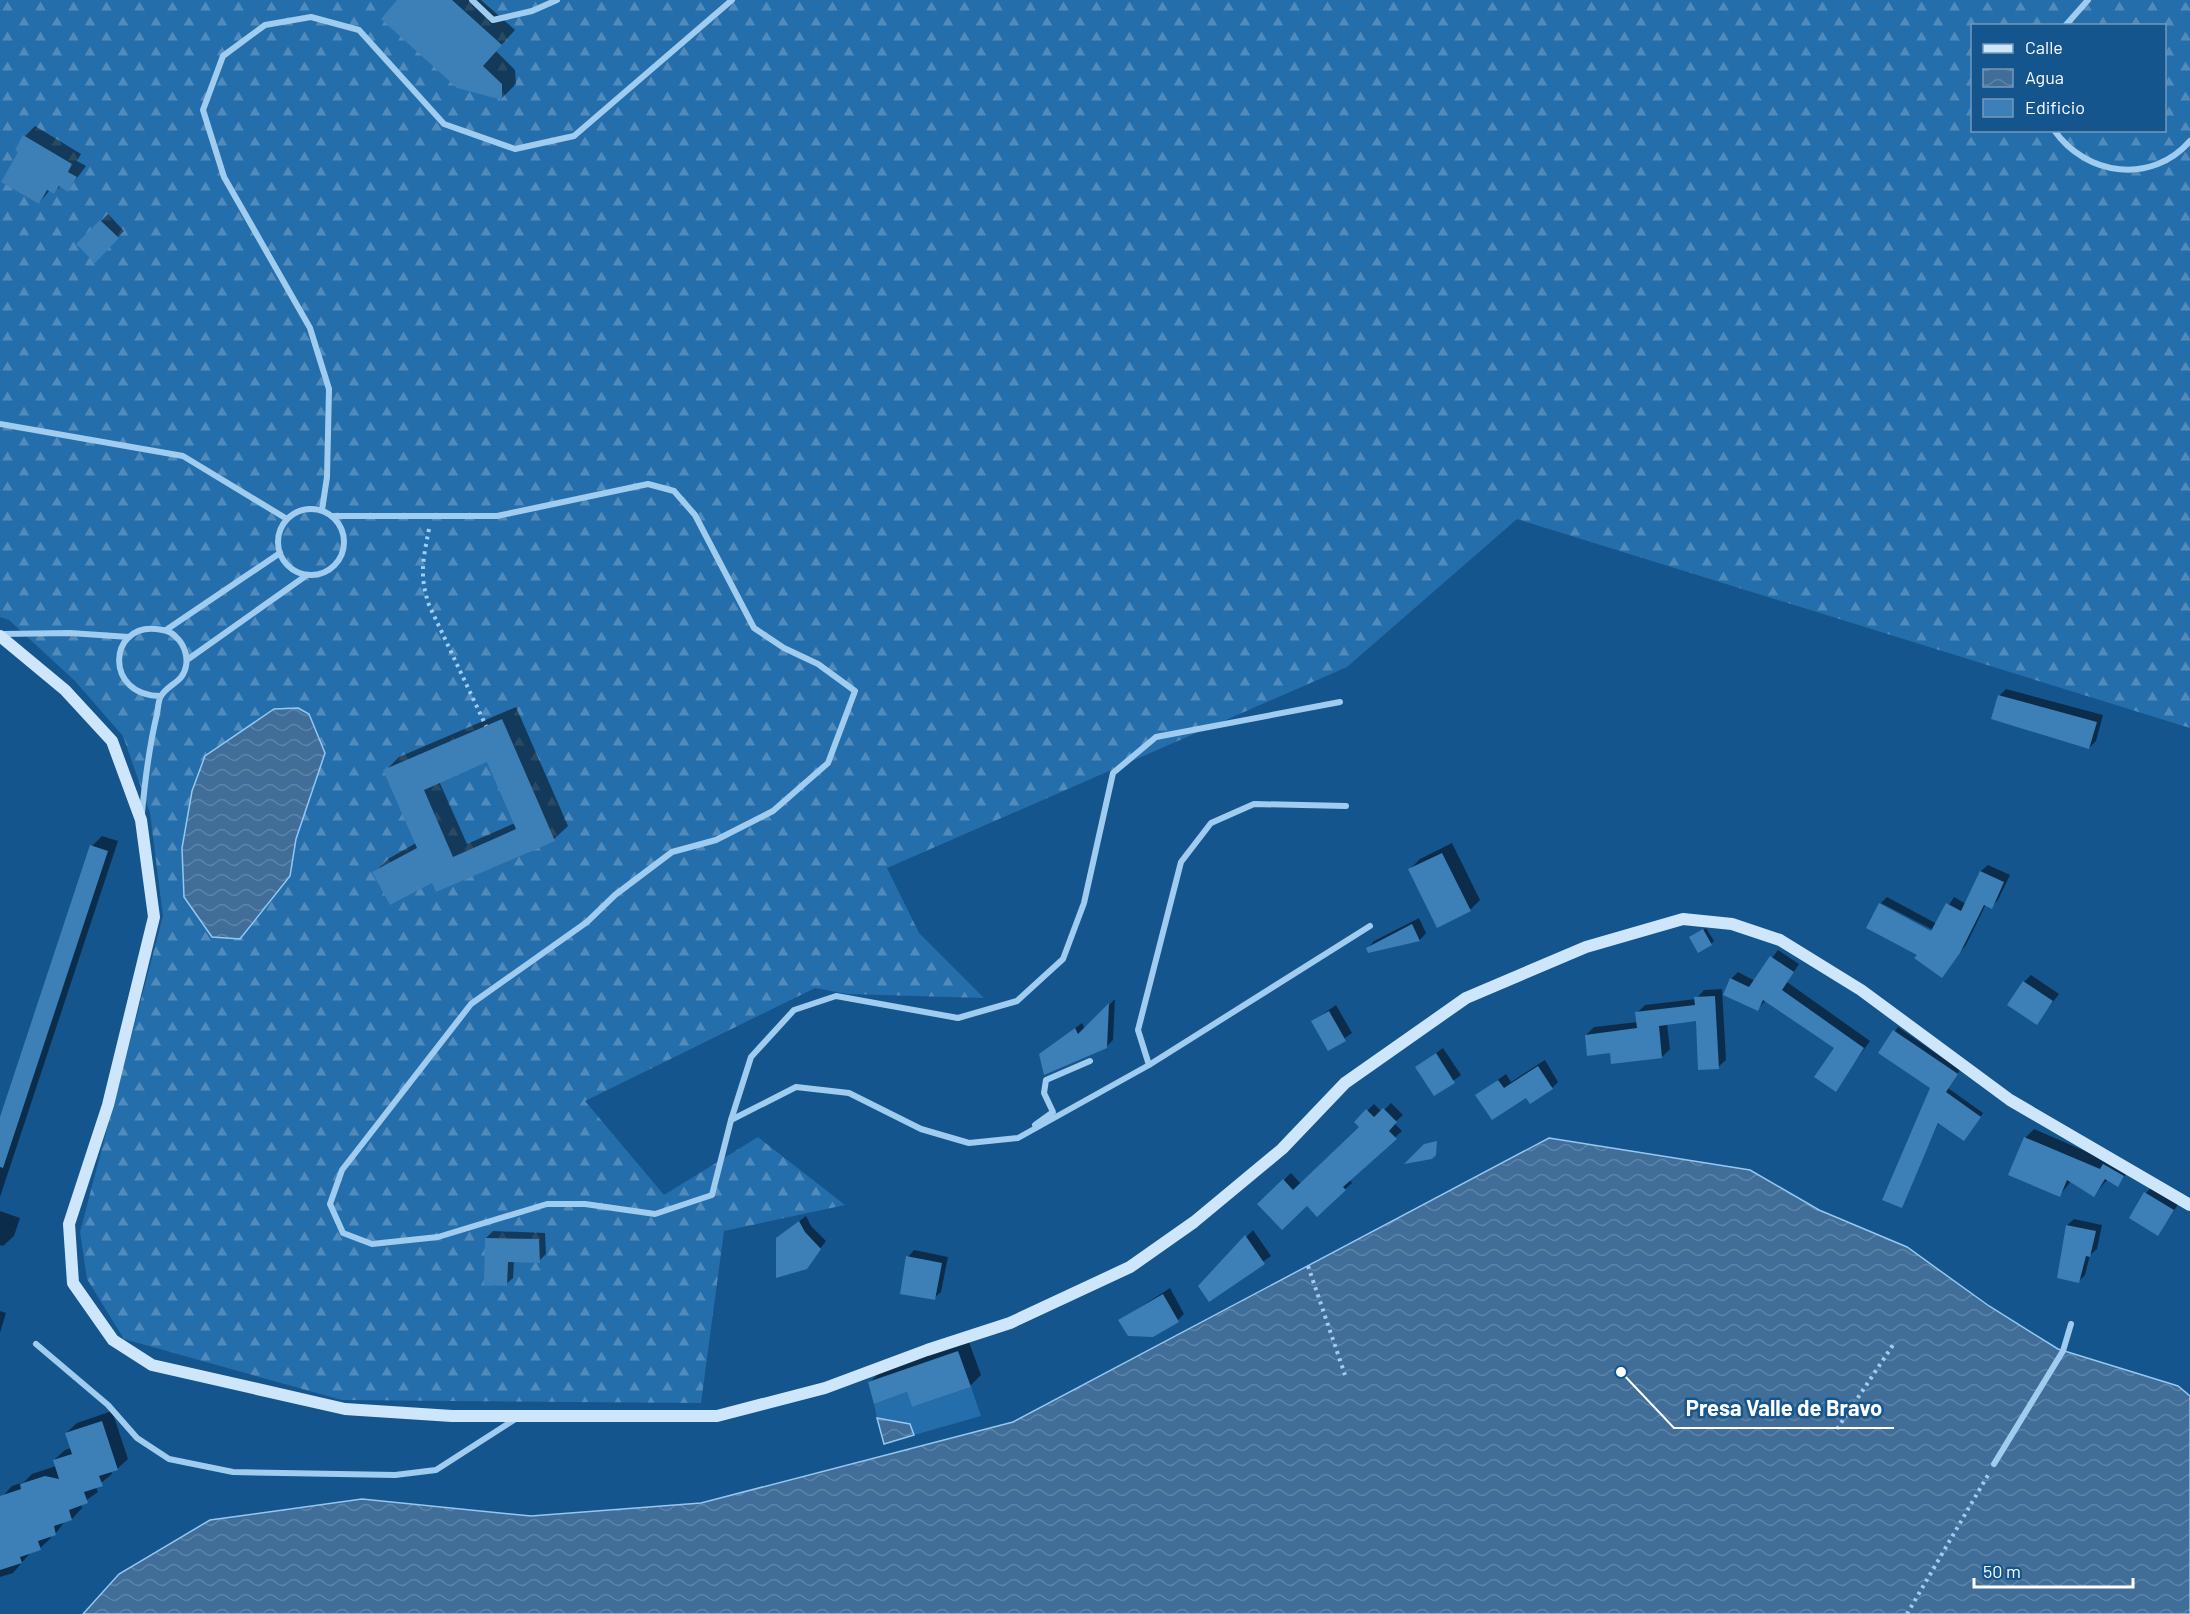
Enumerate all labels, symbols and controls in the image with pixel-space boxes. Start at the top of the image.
legend [1971,24,2166,132]
text: Calle [2025,36,2063,58]
text: Agua [2025,66,2064,88]
text: Edificio [2025,96,2085,118]
callout: Presa Valle de Bravo [1674,1388,1894,1428]
text: Presa Valle de Bravo [1686,1394,1882,1420]
scale bar [1974,1551,2133,1589]
text: 50 m [1983,1560,2021,1582]

